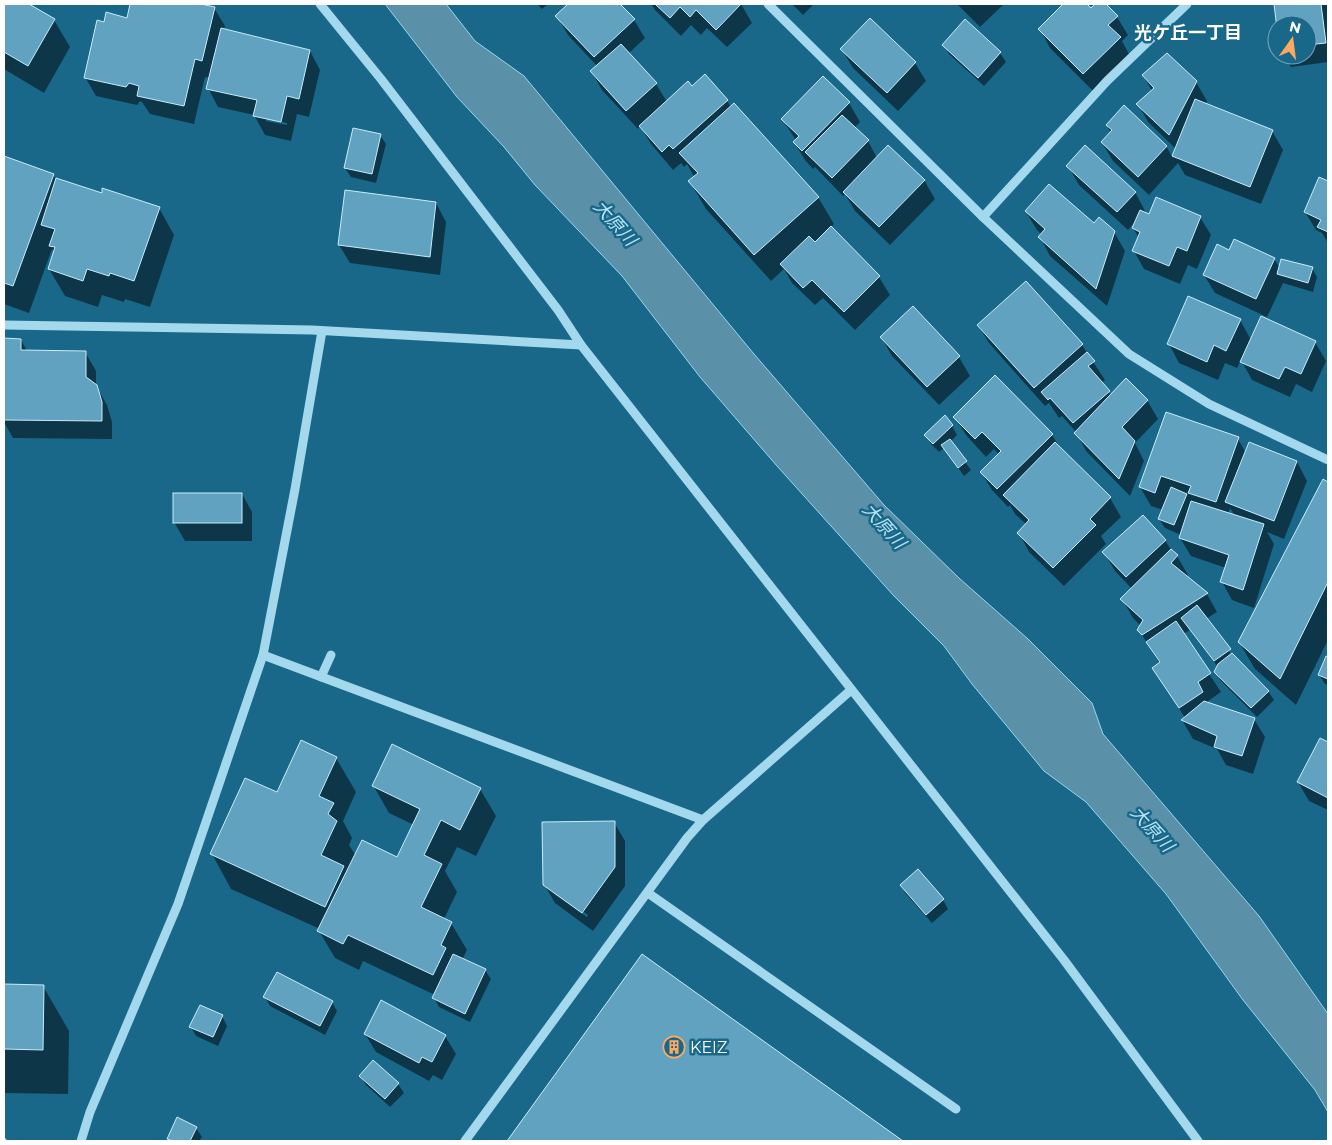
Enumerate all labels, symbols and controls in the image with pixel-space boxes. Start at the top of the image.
north arrow [1267,15,1317,65]
text: N [1287,17,1303,37]
district label: 光ケ丘一丁目 [1134,22,1242,44]
water label: 大原川 [589,196,643,252]
water label: 大原川 [858,499,912,555]
water label: 大原川 [1126,802,1180,858]
building icon: KEIZ [662,1035,686,1059]
place label: KEIZ [690,1038,727,1057]

